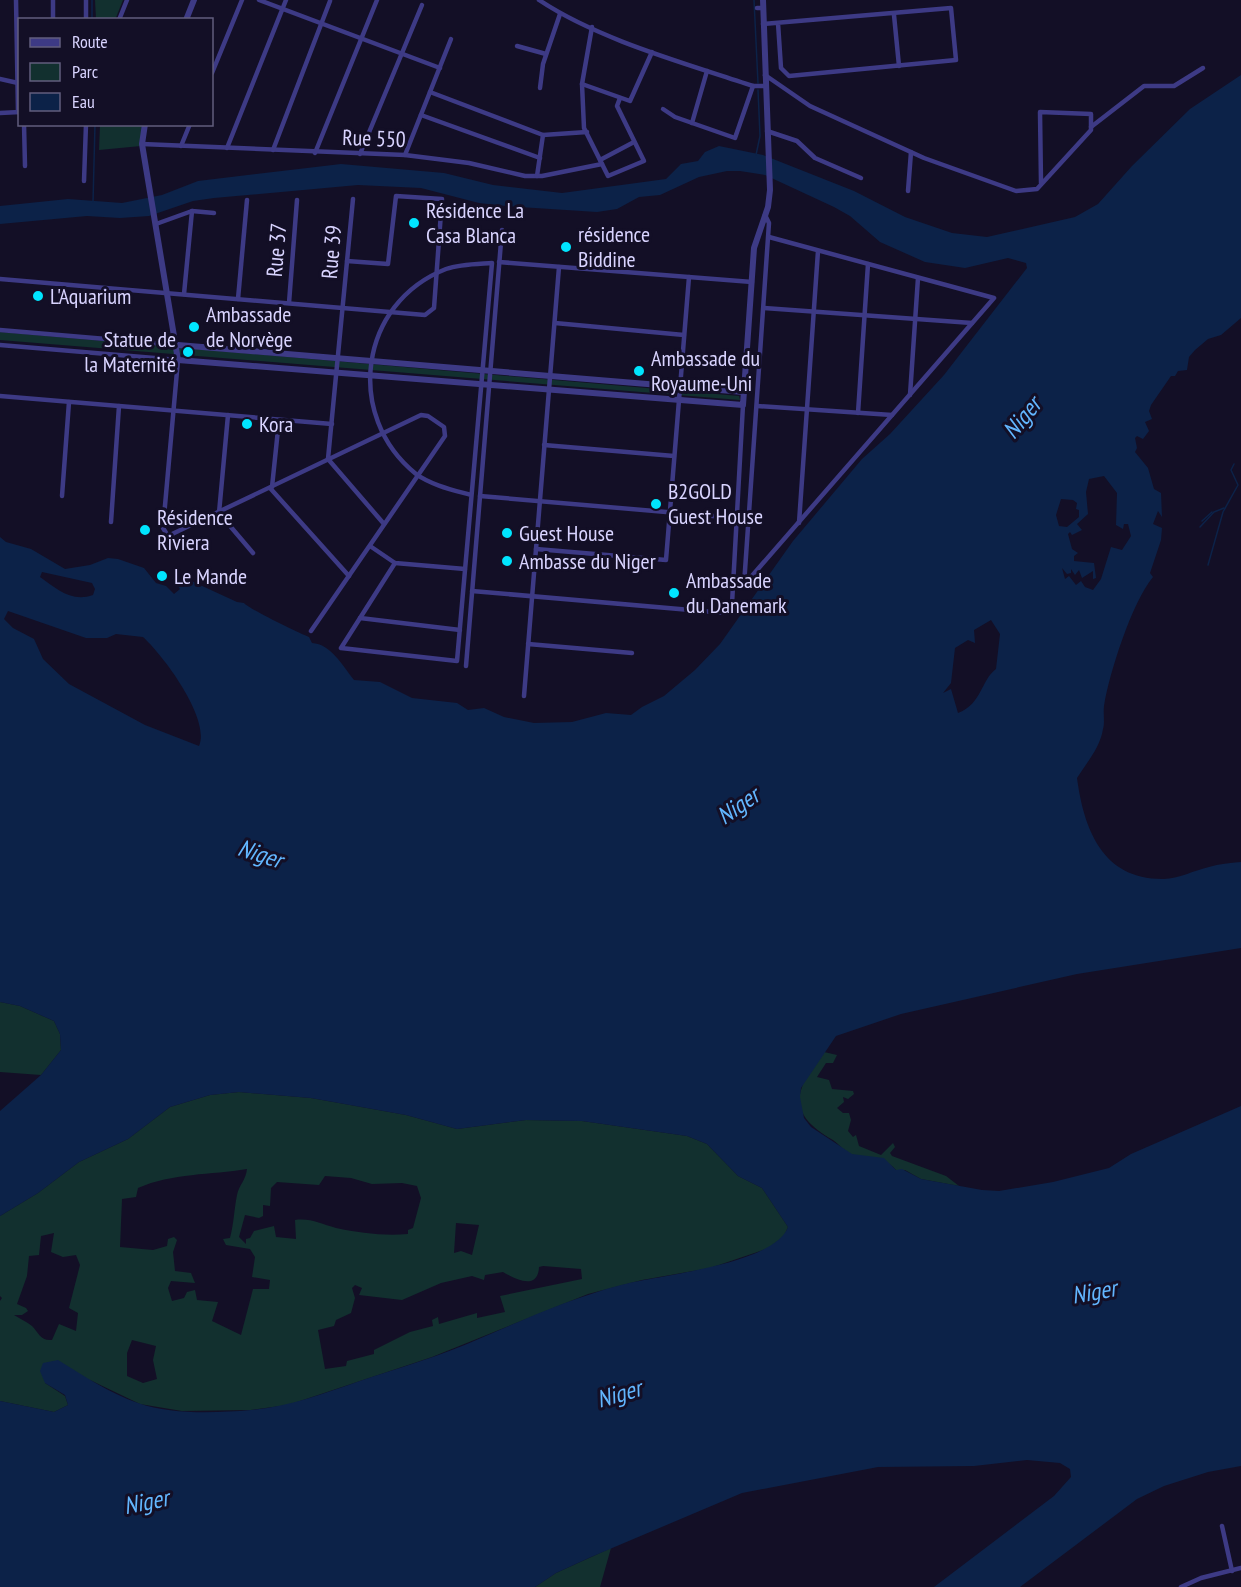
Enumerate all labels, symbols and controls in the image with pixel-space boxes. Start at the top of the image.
legend [18,18,213,126]
text: Route [72,30,108,53]
text: Parc [72,60,99,83]
text: Eau [72,90,95,113]
street label: Rue 550 [342,123,406,153]
place label: Résidence La Casa Blanca [426,196,524,249]
marker: Résidence La Casa Blanca [407,216,421,230]
place label: résidence Biddine [578,220,650,273]
street label: Rue 37 [260,222,292,278]
street label: Rue 39 [315,224,347,280]
marker: résidence Biddine [559,240,573,254]
place label: L'Aquarium [50,282,131,310]
marker: L'Aquarium [31,289,45,303]
place label: Ambassade de Norvège [206,300,293,353]
marker: Ambassade de Norvège [187,320,201,334]
place label: Statue de la Maternité [84,325,176,378]
place label: Ambassade du Royaume-Uni [651,344,760,397]
marker: Statue de la Maternité [181,345,195,359]
marker: Ambassade du Royaume-Uni [632,364,646,378]
water label: Niger [995,388,1050,445]
place label: Kora [259,410,293,438]
marker: Kora [240,417,254,431]
place label: B2GOLD Guest House [668,477,763,530]
marker: B2GOLD Guest House [649,497,663,511]
place label: Résidence Riviera [157,503,233,556]
place label: Guest House [519,519,614,547]
marker: Résidence Riviera [138,523,152,537]
marker: Guest House [500,526,514,540]
place label: Ambasse du Niger [519,547,656,575]
marker: Ambasse du Niger [500,554,514,568]
place label: Le Mande [174,562,247,590]
place label: Ambassade du Danemark [686,566,787,619]
marker: Le Mande [155,569,169,583]
marker: Ambassade du Danemark [667,586,681,600]
water label: Niger [710,778,768,831]
water label: Niger [234,832,290,876]
water label: Niger [1069,1272,1122,1311]
water label: Niger [593,1371,648,1415]
water label: Niger [121,1481,174,1521]

